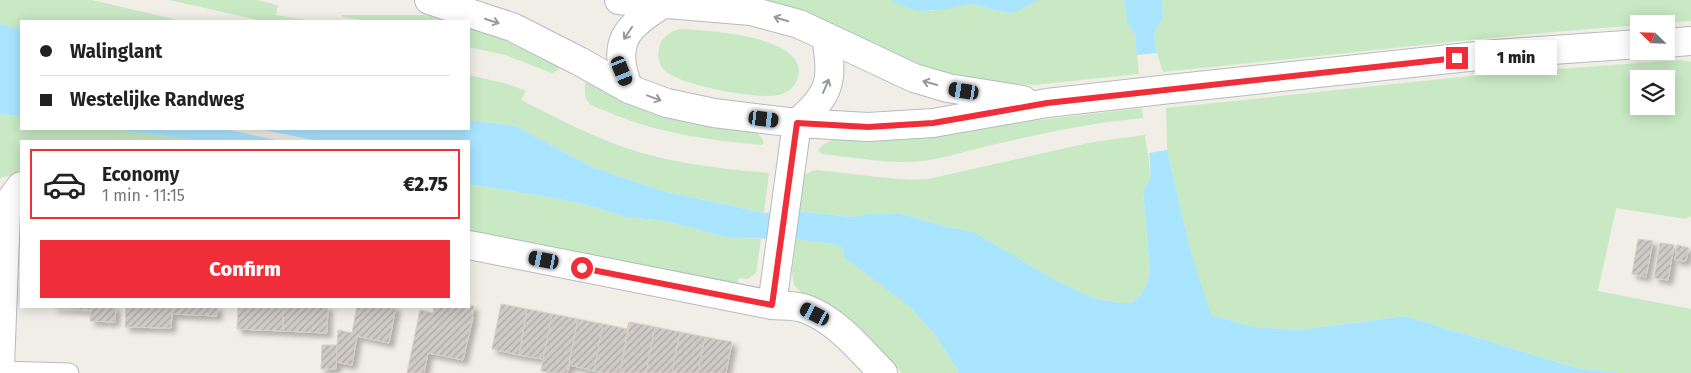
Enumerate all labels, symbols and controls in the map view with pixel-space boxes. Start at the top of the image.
one-way arrow [774,13,790,23]
north arrow [1630,15,1675,60]
map controls [1630,15,1675,115]
one-way arrow [483,16,499,26]
one-way arrow [623,26,633,40]
text: Walinglant [70,40,162,63]
callout: 1 min [1474,40,1557,76]
route end [1446,47,1468,69]
text: 1 min [1497,48,1535,67]
car [609,54,634,88]
button: layers [1630,70,1675,115]
one-way arrow [923,78,939,88]
one-way arrow [822,79,832,94]
car [948,81,979,101]
text: Westelijke Randweg [70,88,244,111]
one-way arrow [646,94,661,103]
car [748,110,779,128]
icon: car [42,162,87,207]
text: Economy [102,163,179,186]
text: €2.75 [403,173,448,196]
text: 1 min · 11:15 [102,186,185,205]
button: Confirm [40,240,450,298]
car [527,250,560,270]
route start [571,257,593,279]
car [798,301,831,327]

